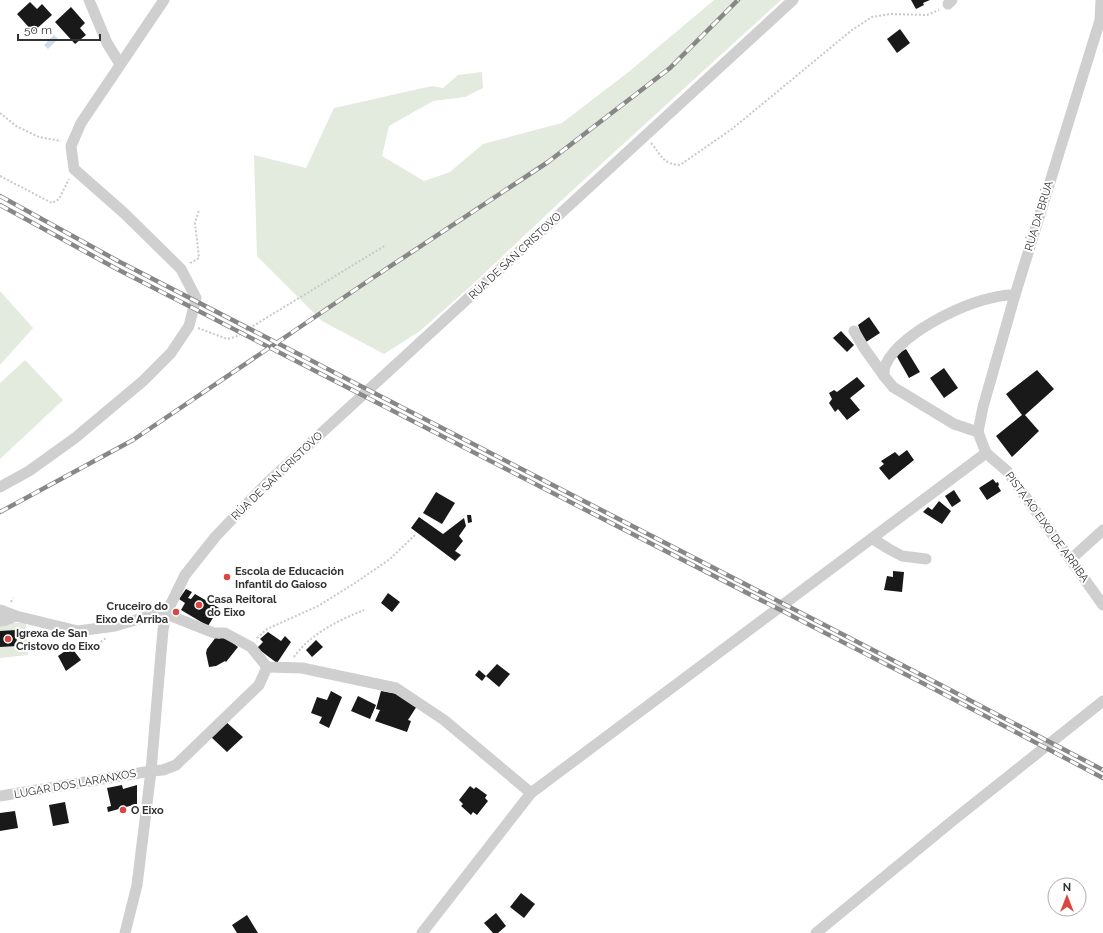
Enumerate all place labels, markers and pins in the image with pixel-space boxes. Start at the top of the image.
place label: Escola de Educación Infantil do Gaioso [235,565,344,591]
marker: Escola de Educación Infantil do Gaioso [222,572,232,582]
place label: Casa Reitoral do Eixo [207,593,277,619]
place label: Cruceiro do Eixo de Arriba [96,600,168,626]
marker: Casa Reitoral do Eixo [194,600,204,610]
marker: Cruceiro do Eixo de Arriba [171,607,181,617]
place label: Igrexa de San Cristovo do Eixo [16,627,100,653]
marker: Igrexa de San Cristovo do Eixo [3,634,13,644]
place label: O Eixo [131,804,164,817]
marker: O Eixo [118,805,128,815]

